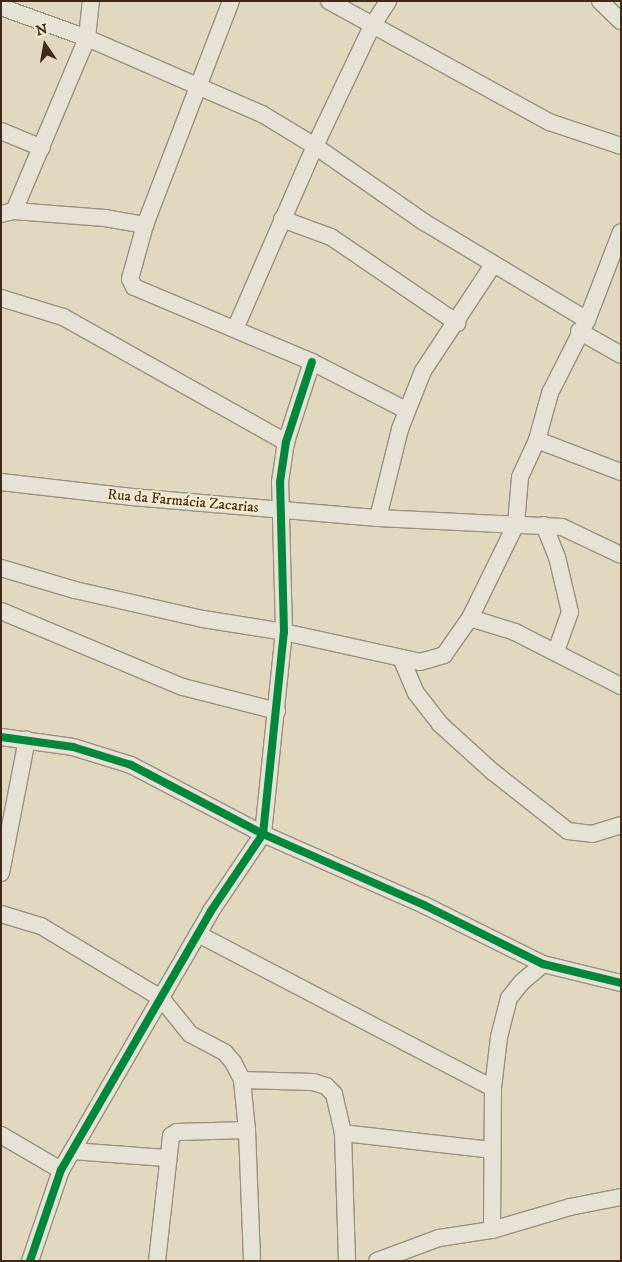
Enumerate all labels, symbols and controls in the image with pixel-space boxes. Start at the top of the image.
north arrow [20,20,70,70]
text: N [34,20,49,40]
street label: Rua da Farmácia Zacarias [107,485,259,517]

